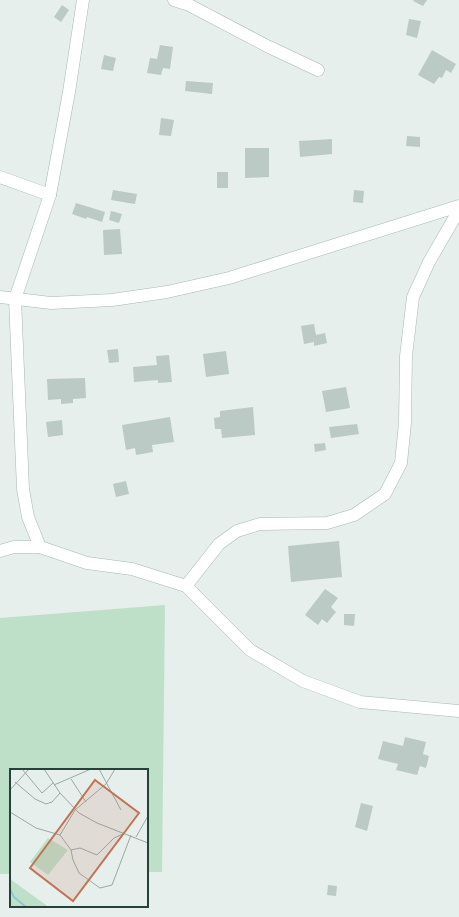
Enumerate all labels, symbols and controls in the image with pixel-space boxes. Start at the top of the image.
inset map [10,769,148,907]

